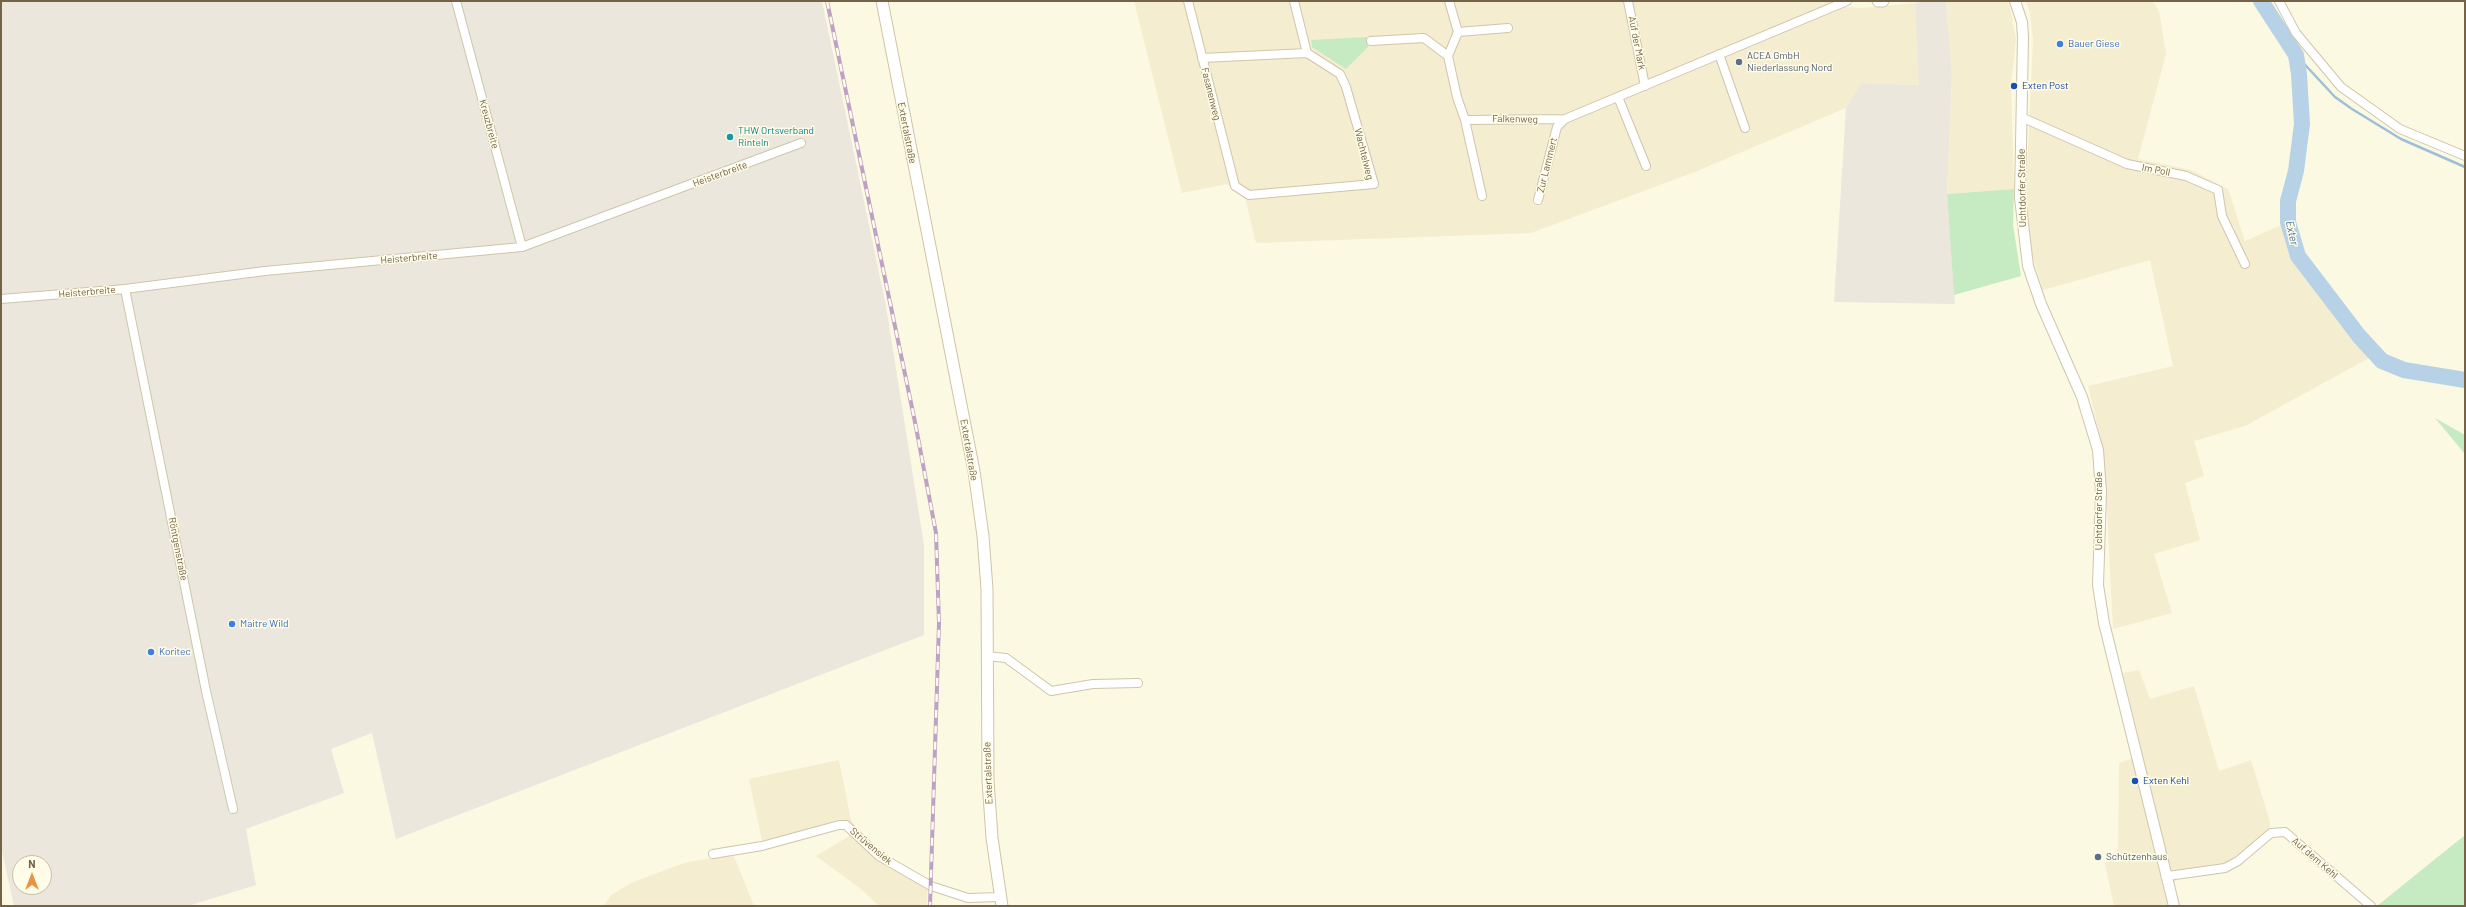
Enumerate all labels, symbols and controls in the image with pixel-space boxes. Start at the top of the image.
street label: Auf der Mark [1626,15,1648,71]
place label: Bauer Giese [2068,38,2120,50]
marker: Bauer Giese [2055,39,2065,49]
place label: ACEA GmbH Niederlassung Nord [1747,50,1832,74]
marker: ACEA GmbH Niederlassung Nord [1734,57,1744,67]
street label: Fasanenweg [1199,66,1223,122]
place label: Exten Post [2022,80,2069,92]
marker: Exten Post [2009,81,2019,91]
street label: Kreuzbreite [477,98,501,150]
street label: Extertalstraße [895,101,919,165]
street label: Falkenweg [1492,113,1538,125]
place label: THW Ortsverband Rinteln [738,125,814,148]
street label: Wachtelweg [1352,127,1376,181]
marker: THW Ortsverband Rinteln [725,132,735,142]
street label: Zur Lammert [1534,136,1560,194]
street label: Uchtdorfer Straße [2015,149,2029,227]
street label: Heisterbreite [691,159,749,189]
street label: Im Poll [2141,161,2171,179]
water label: Exter [2283,219,2301,247]
street label: Heisterbreite [380,250,438,266]
street label: Heisterbreite [58,284,116,300]
street label: Extertalstraße [958,418,980,482]
street label: Uchtdorfer Straße [2093,472,2105,550]
street label: Röntgenstraße [166,516,190,582]
place label: Maitre Wild [240,618,288,630]
marker: Maitre Wild [227,619,237,629]
place label: Koritec [159,646,191,658]
marker: Koritec [146,647,156,657]
street label: Extertalstraße [981,742,995,804]
place label: Exten Kehl [2143,775,2189,787]
marker: Exten Kehl [2130,776,2140,786]
street label: Strüvensiek [847,825,895,867]
street label: Auf dem Kehl [2290,835,2340,881]
place label: Schützenhaus [2106,851,2167,863]
marker: Schützenhaus [2093,852,2103,862]
north arrow [12,855,52,895]
text: N [28,857,36,870]

